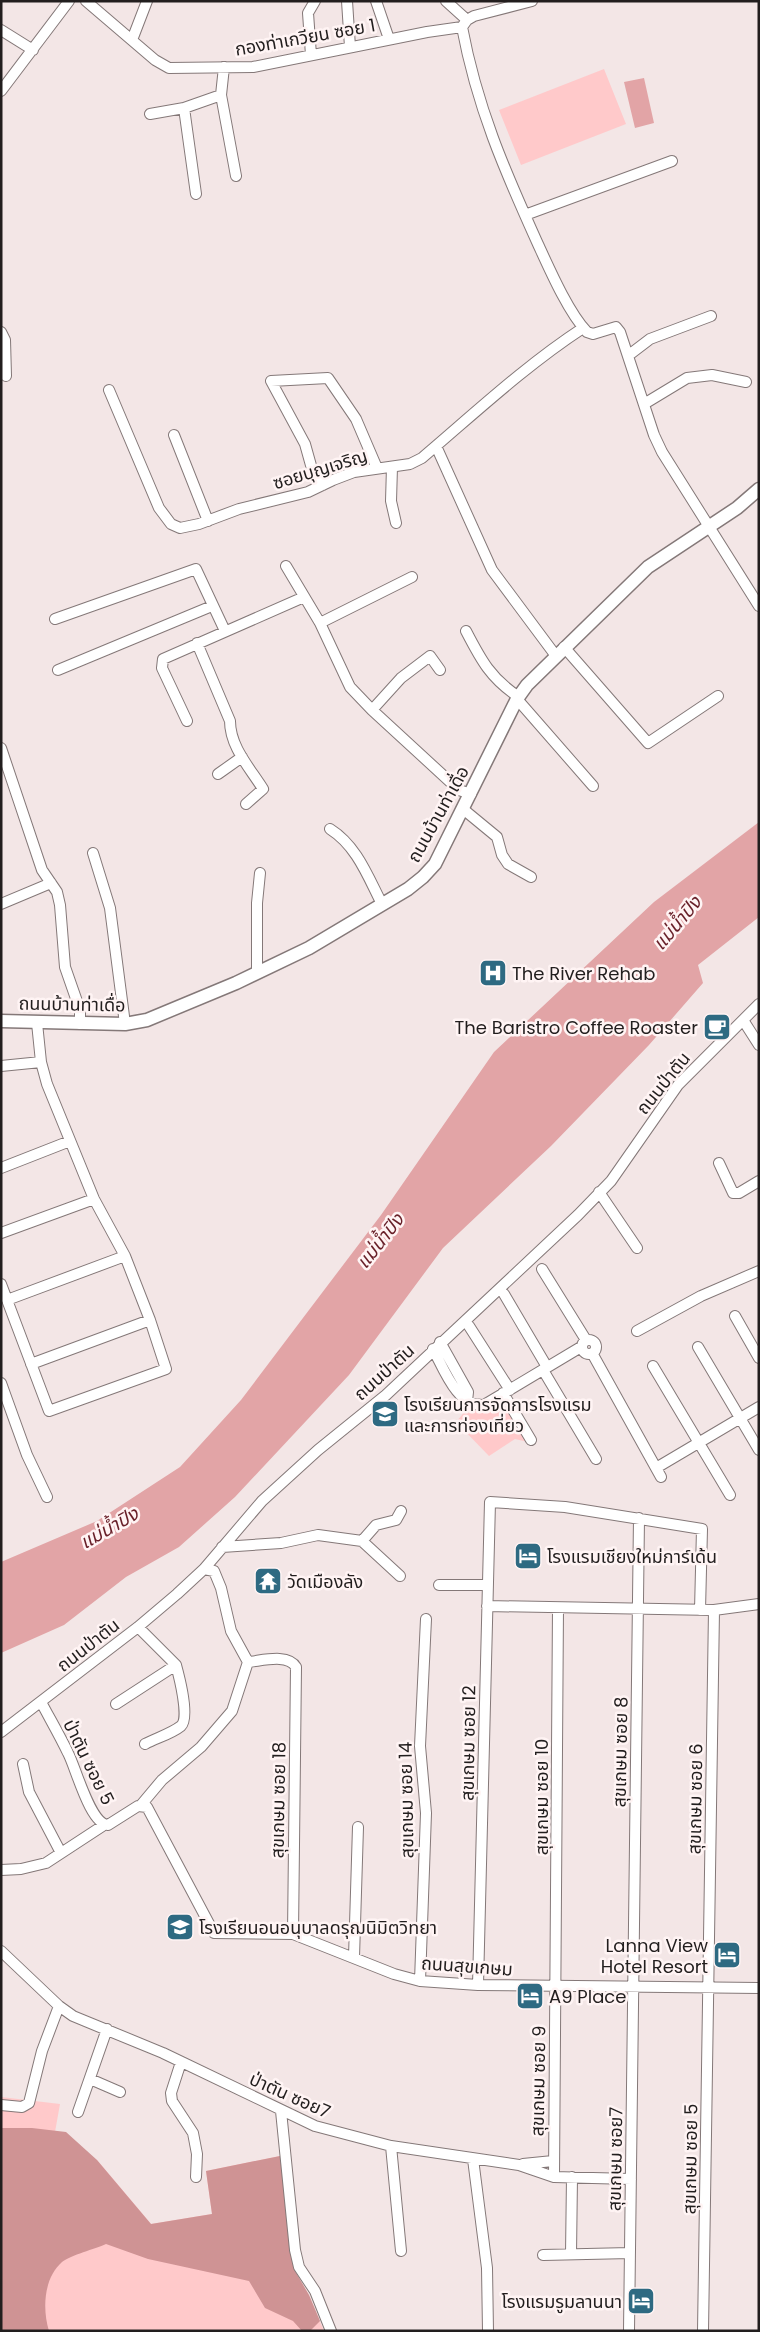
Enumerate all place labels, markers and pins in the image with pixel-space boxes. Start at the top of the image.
hospital icon: The River Rehab [478,958,508,988]
place label: The River Rehab [512,961,655,986]
cafe icon: The Baristro Coffee Roaster [702,1012,732,1042]
place label: The Baristro Coffee Roaster [455,1015,698,1040]
place label: โรงเรียนการจัดการโรงแรม และการท่องเที่ยว [404,1392,592,1438]
school or university icon: โรงเรียนการจัดการโรงแรม และการท่องเที่ยว [370,1399,400,1429]
hotel icon: โรงแรมเชียงใหม่การ์เด้น [513,1541,543,1571]
place label: โรงแรมเชียงใหม่การ์เด้น [547,1544,717,1569]
temple icon: วัดเมืองลัง [253,1566,283,1596]
place label: วัดเมืองลัง [287,1569,363,1594]
school or university icon: โรงเรียนอนอนุบาลดรุฌนิมิตวิทยา [165,1912,195,1942]
place label: โรงเรียนอนอนุบาลดรุฌนิมิตวิทยา [199,1915,437,1940]
place label: Lanna View Hotel Resort [601,1933,708,1979]
hotel icon: Lanna View Hotel Resort [712,1940,742,1970]
hotel icon: A9 Place [515,1981,545,2011]
place label: A9 Place [549,1984,626,2009]
hotel icon: โรงแรมรูมลานนา [626,2286,656,2316]
place label: โรงแรมรูมลานนา [502,2289,622,2314]

